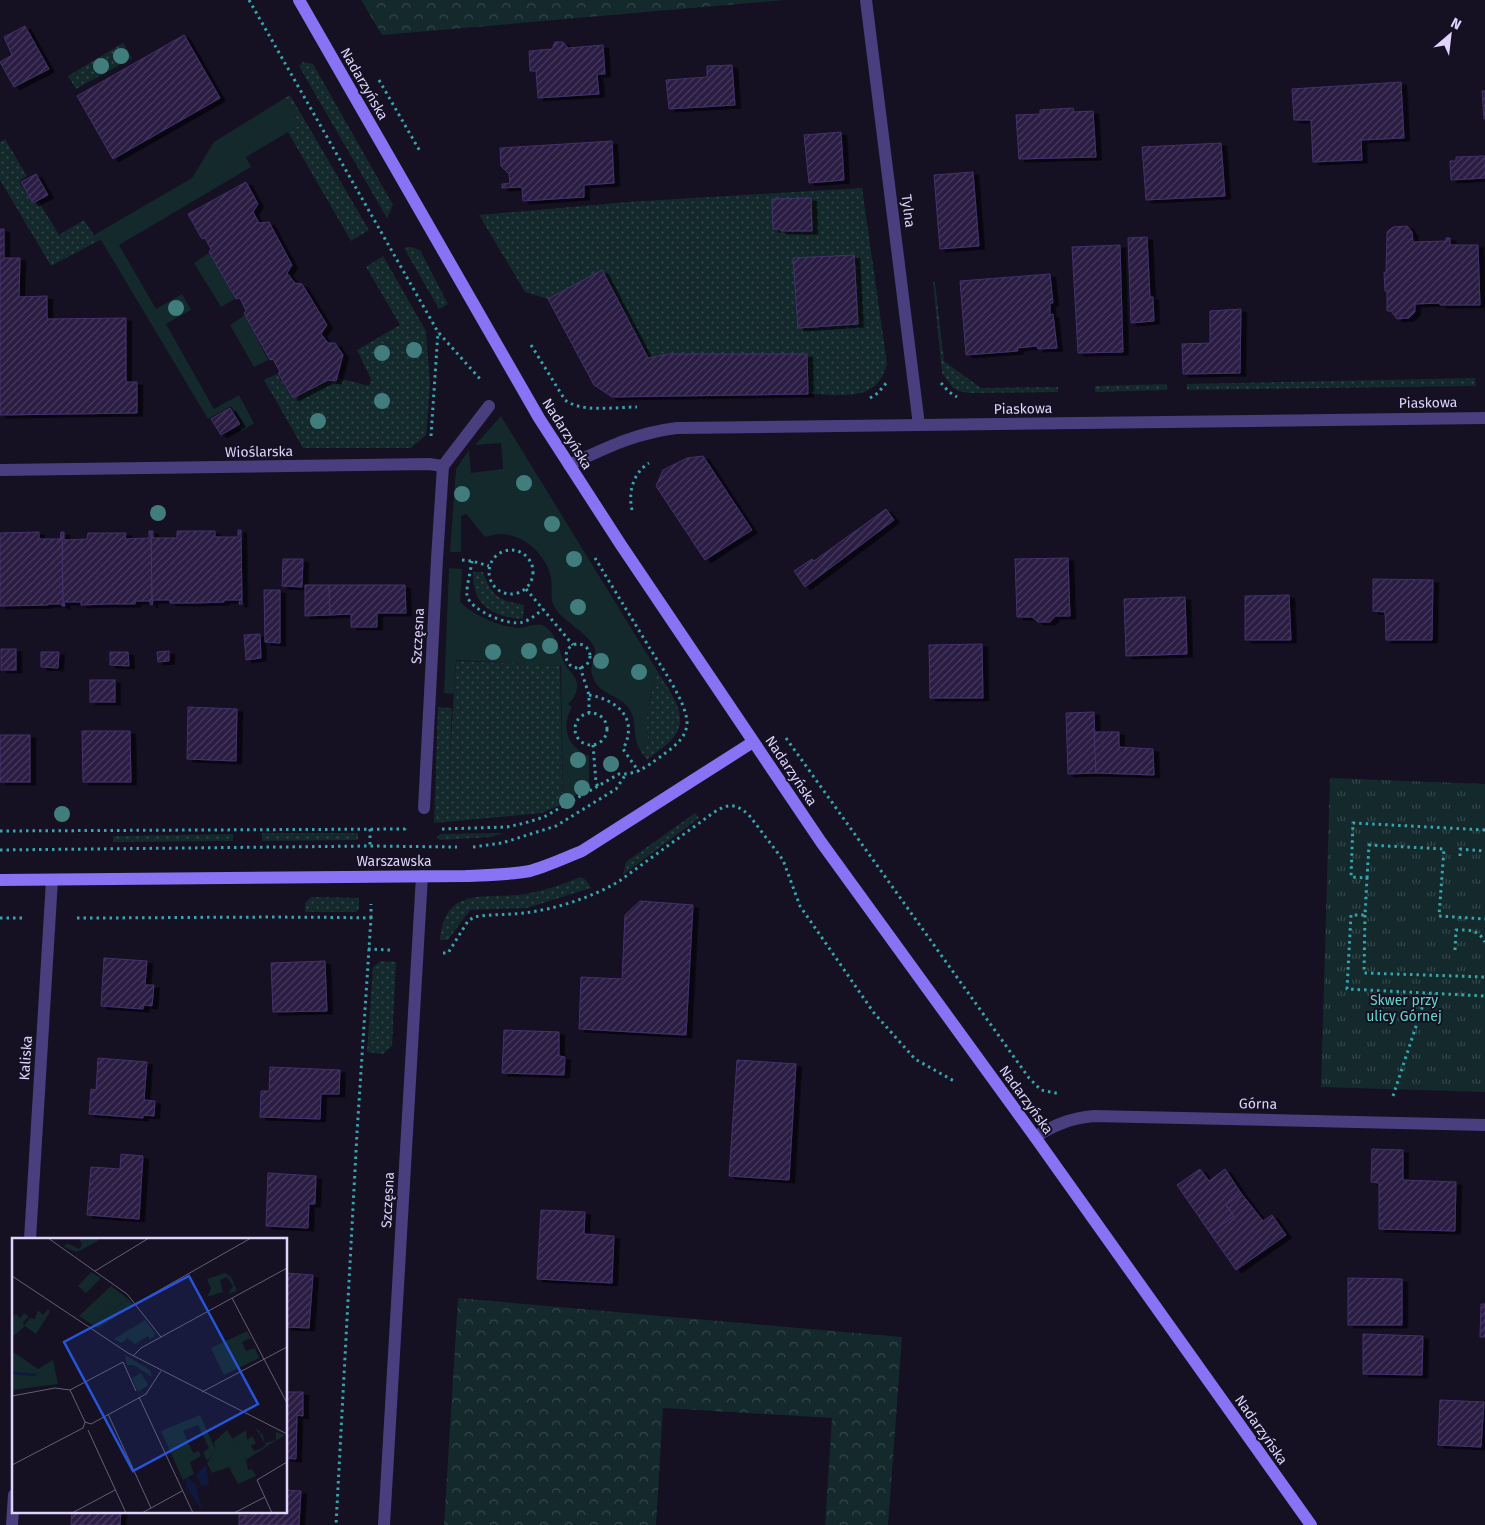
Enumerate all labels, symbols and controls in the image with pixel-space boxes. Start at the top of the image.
north arrow [1425,10,1475,60]
text: N [1448,14,1464,34]
street label: Nadarzyńska [336,45,392,123]
street label: Tylna [898,193,918,229]
street label: Piaskowa [1398,394,1458,412]
street label: Nadarzyńska [538,395,596,473]
street label: Piaskowa [993,400,1053,418]
street label: Wioślarska [225,443,293,461]
street label: Szczęsna [408,607,428,665]
street label: Nadarzyńska [761,733,821,809]
street label: Warszawska [356,853,432,870]
park label: Skwer przy ulicy Górnej [1366,992,1442,1025]
street label: Kaliska [16,1035,36,1081]
street label: Nadarzyńska [995,1062,1057,1138]
street label: Górna [1239,1095,1277,1113]
street label: Szczęsna [378,1171,398,1229]
inset map [12,1238,288,1512]
street label: Nadarzyńska [1231,1392,1291,1468]

